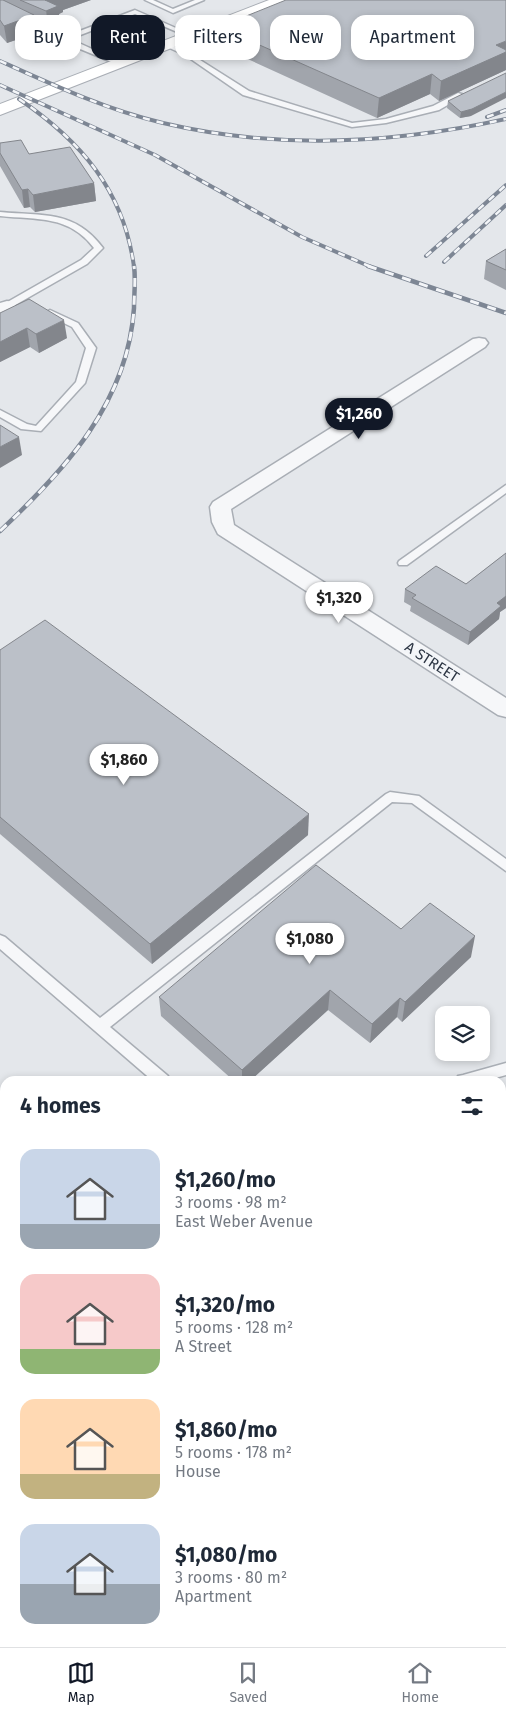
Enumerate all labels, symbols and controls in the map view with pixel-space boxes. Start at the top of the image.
chip: Buy [15,15,81,60]
chip: Rent [91,15,165,60]
chip: Filters [175,15,260,60]
chip: New [270,15,341,60]
chip: Apartment [351,15,474,60]
pin: $1,260 [318,398,400,440]
text: $1,260 [336,404,382,423]
pin: $1,320 [298,582,380,624]
text: $1,320 [316,588,362,607]
street label: A STREET [401,638,463,686]
pin: $1,860 [83,744,165,786]
text: $1,860 [100,750,148,769]
pin: $1,080 [269,922,351,965]
text: $1,080 [286,929,334,948]
map controls [435,1006,490,1061]
button: layers [435,1006,490,1061]
icon: filters [458,1092,486,1120]
text: 4 homes [20,1093,101,1119]
text: $1,260/mo [175,1167,276,1193]
icon: home [60,1169,120,1229]
text: 3 rooms · 98 m² [175,1193,287,1212]
text: East Weber Avenue [175,1212,313,1231]
text: $1,320/mo [175,1292,275,1318]
icon: home [60,1294,120,1354]
text: 5 rooms · 128 m² [175,1318,293,1337]
text: A Street [175,1337,232,1356]
text: $1,860/mo [175,1417,277,1443]
icon: home [60,1419,120,1479]
text: 5 rooms · 178 m² [175,1443,292,1462]
text: House [175,1462,221,1481]
text: $1,080/mo [175,1542,277,1568]
icon: home [60,1544,120,1604]
text: 3 rooms · 80 m² [175,1568,287,1587]
text: Apartment [175,1587,252,1606]
tab: Map [67,1659,95,1706]
tab: Saved [229,1659,267,1706]
tab: Home [402,1659,439,1706]

